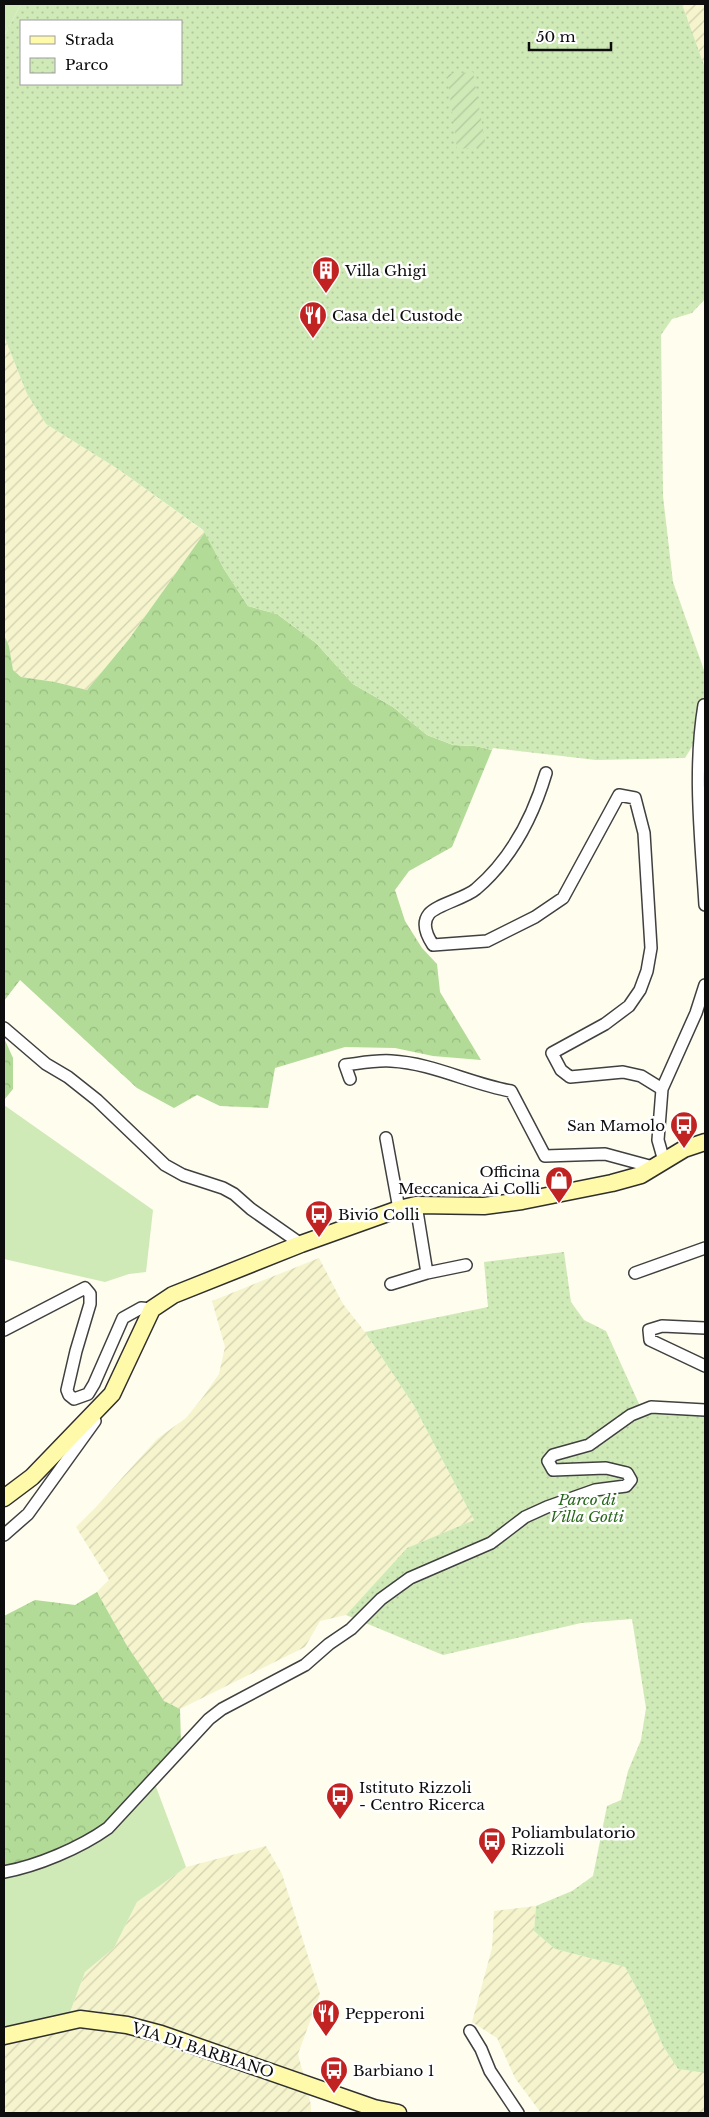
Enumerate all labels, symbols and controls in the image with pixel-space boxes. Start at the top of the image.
legend [20,20,182,85]
scale bar [529,20,612,52]
text: 50 m [536,27,576,46]
text: Strada [65,30,115,49]
text: Parco [65,55,108,74]
building icon: Villa Ghigi [311,255,341,294]
place label: Villa Ghigi [344,261,427,280]
restaurant icon: Casa del Custode [298,300,328,339]
place label: Casa del Custode [332,306,463,325]
bus stop icon: San Mamolo [669,1110,699,1149]
place label: San Mamolo [567,1116,665,1135]
place label: Officina Meccanica Ai Colli [398,1162,541,1198]
shop icon: Officina Meccanica Ai Colli [544,1165,574,1204]
bus stop icon: Bivio Colli [304,1199,334,1238]
place label: Bivio Colli [338,1205,420,1224]
park label: Parco di Villa Gotti [550,1490,625,1526]
place label: Istituto Rizzoli - Centro Ricerca [359,1778,486,1814]
bus stop icon: Istituto Rizzoli - Centro Ricerca [325,1781,355,1820]
place label: Poliambulatorio Rizzoli [511,1823,636,1859]
bus stop icon: Poliambulatorio Rizzoli [477,1826,507,1865]
restaurant icon: Pepperoni [311,1998,341,2037]
place label: Pepperoni [345,2004,425,2023]
street label: VIA DI BARBIANO [129,2018,276,2082]
bus stop icon: Barbiano 1 [319,2055,349,2094]
place label: Barbiano 1 [353,2061,434,2080]

